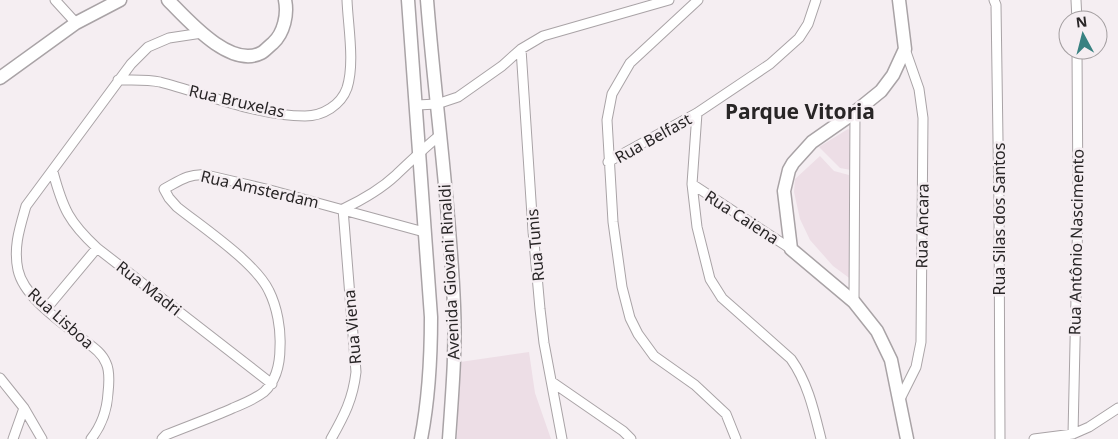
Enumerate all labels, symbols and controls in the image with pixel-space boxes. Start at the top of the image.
north arrow [1058,10,1108,60]
text: N [1075,11,1088,32]
street label: Rua Bruxelas [187,79,287,123]
district label: Parque Vitoria [725,97,875,125]
street label: Rua Belfast [611,108,695,168]
street label: Rua Silas dos Santos [988,143,1010,295]
street label: Rua Antônio Nascimento [1063,149,1089,335]
street label: Rua Amsterdam [199,165,321,213]
street label: Rua Ancara [910,183,934,269]
street label: Avenida Giovani Rinaldi [433,184,465,360]
street label: Rua Caiena [701,185,783,249]
street label: Rua Tunis [521,208,549,282]
street label: Rua Madri [112,256,186,320]
street label: Rua Lisboa [23,283,99,353]
street label: Rua Viena [338,289,366,365]

